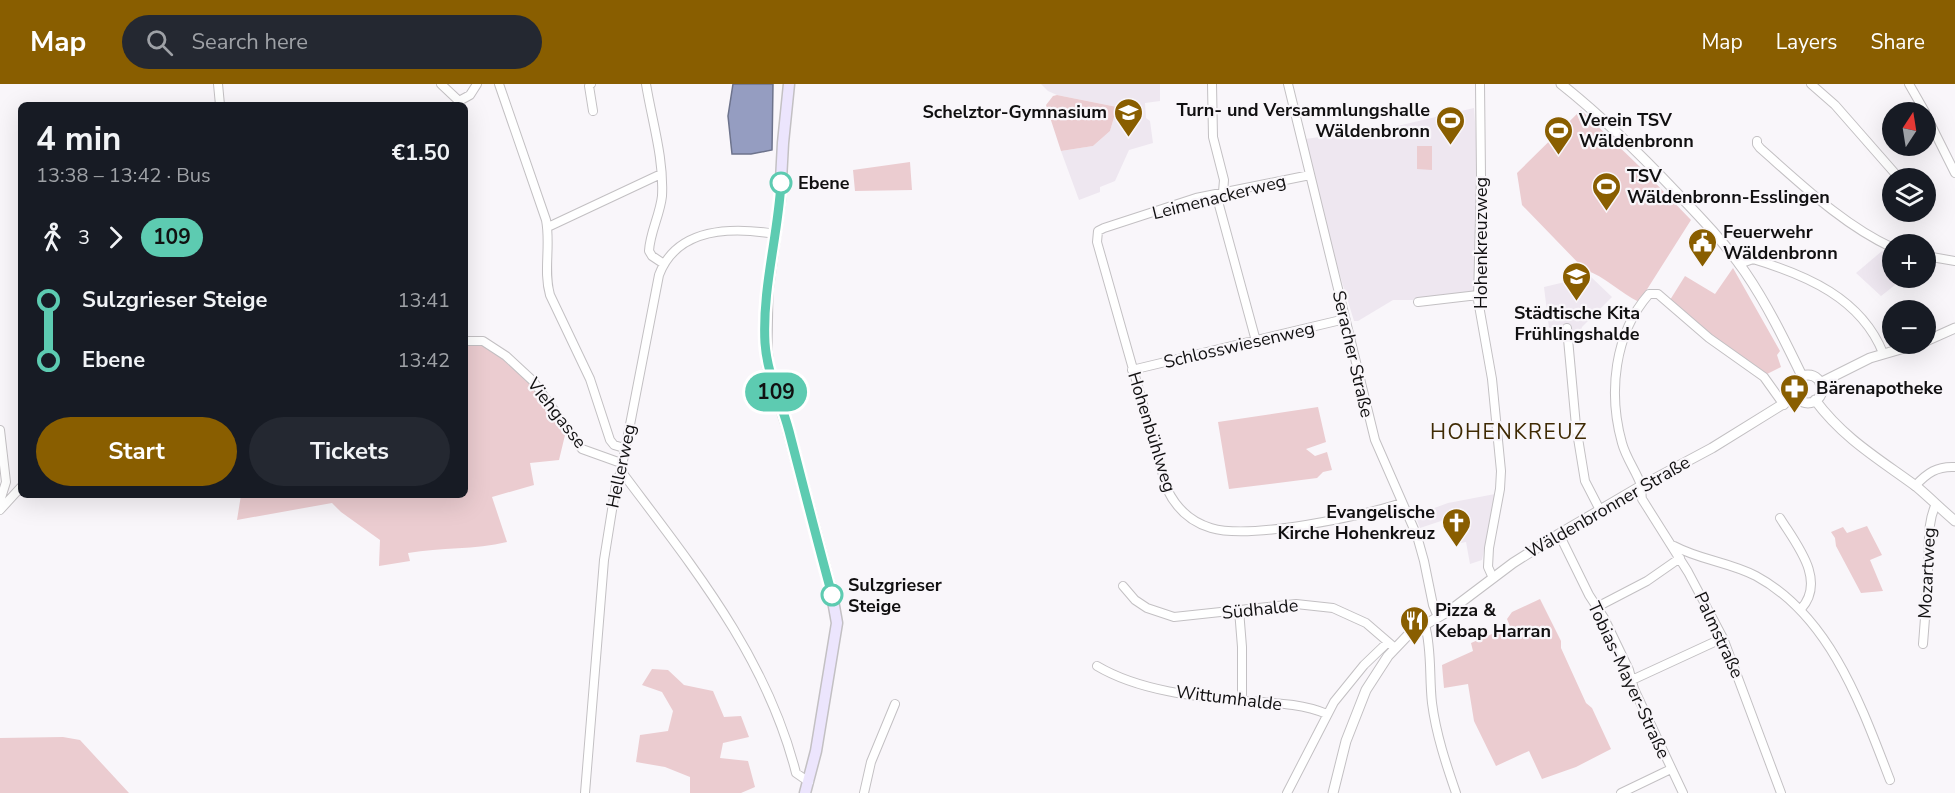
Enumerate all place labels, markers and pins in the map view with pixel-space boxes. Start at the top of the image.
school or university icon: Schelztor-Gymnasium [1112,96,1144,138]
place label: Turn- und Versammlungshalle Wäldenbronn [1176,98,1430,143]
place label: Schelztor-Gymnasium [922,100,1107,124]
sports icon: Turn- und Versammlungshalle Wäldenbronn [1435,104,1467,146]
place label: Verein TSV Wäldenbronn [1578,108,1694,153]
sports icon: Verein TSV Wäldenbronn [1542,114,1574,156]
place label: TSV Wäldenbronn-Esslingen [1627,164,1830,209]
sports icon: TSV Wäldenbronn-Esslingen [1590,170,1622,212]
place label: Ebene [798,171,850,195]
marker: Ebene [770,172,792,194]
place label: Feuerwehr Wäldenbronn [1723,220,1838,265]
public building icon: Feuerwehr Wäldenbronn [1686,226,1718,268]
school or university icon: Städtische Kita Frühlingshalde [1561,260,1593,302]
place label: Städtische Kita Frühlingshalde [1514,301,1640,346]
pharmacy icon: Bärenapotheke [1779,372,1811,414]
place label: Bärenapotheke [1816,376,1943,400]
place label: Evangelische Kirche Hohenkreuz [1278,500,1435,545]
church icon: Evangelische Kirche Hohenkreuz [1440,506,1472,548]
place label: Sulzgrieser Steige [848,573,942,618]
marker: Sulzgrieser Steige [821,584,843,606]
place label: Pizza & Kebap Harran [1435,598,1551,643]
restaurant icon: Pizza & Kebap Harran [1398,604,1430,646]

